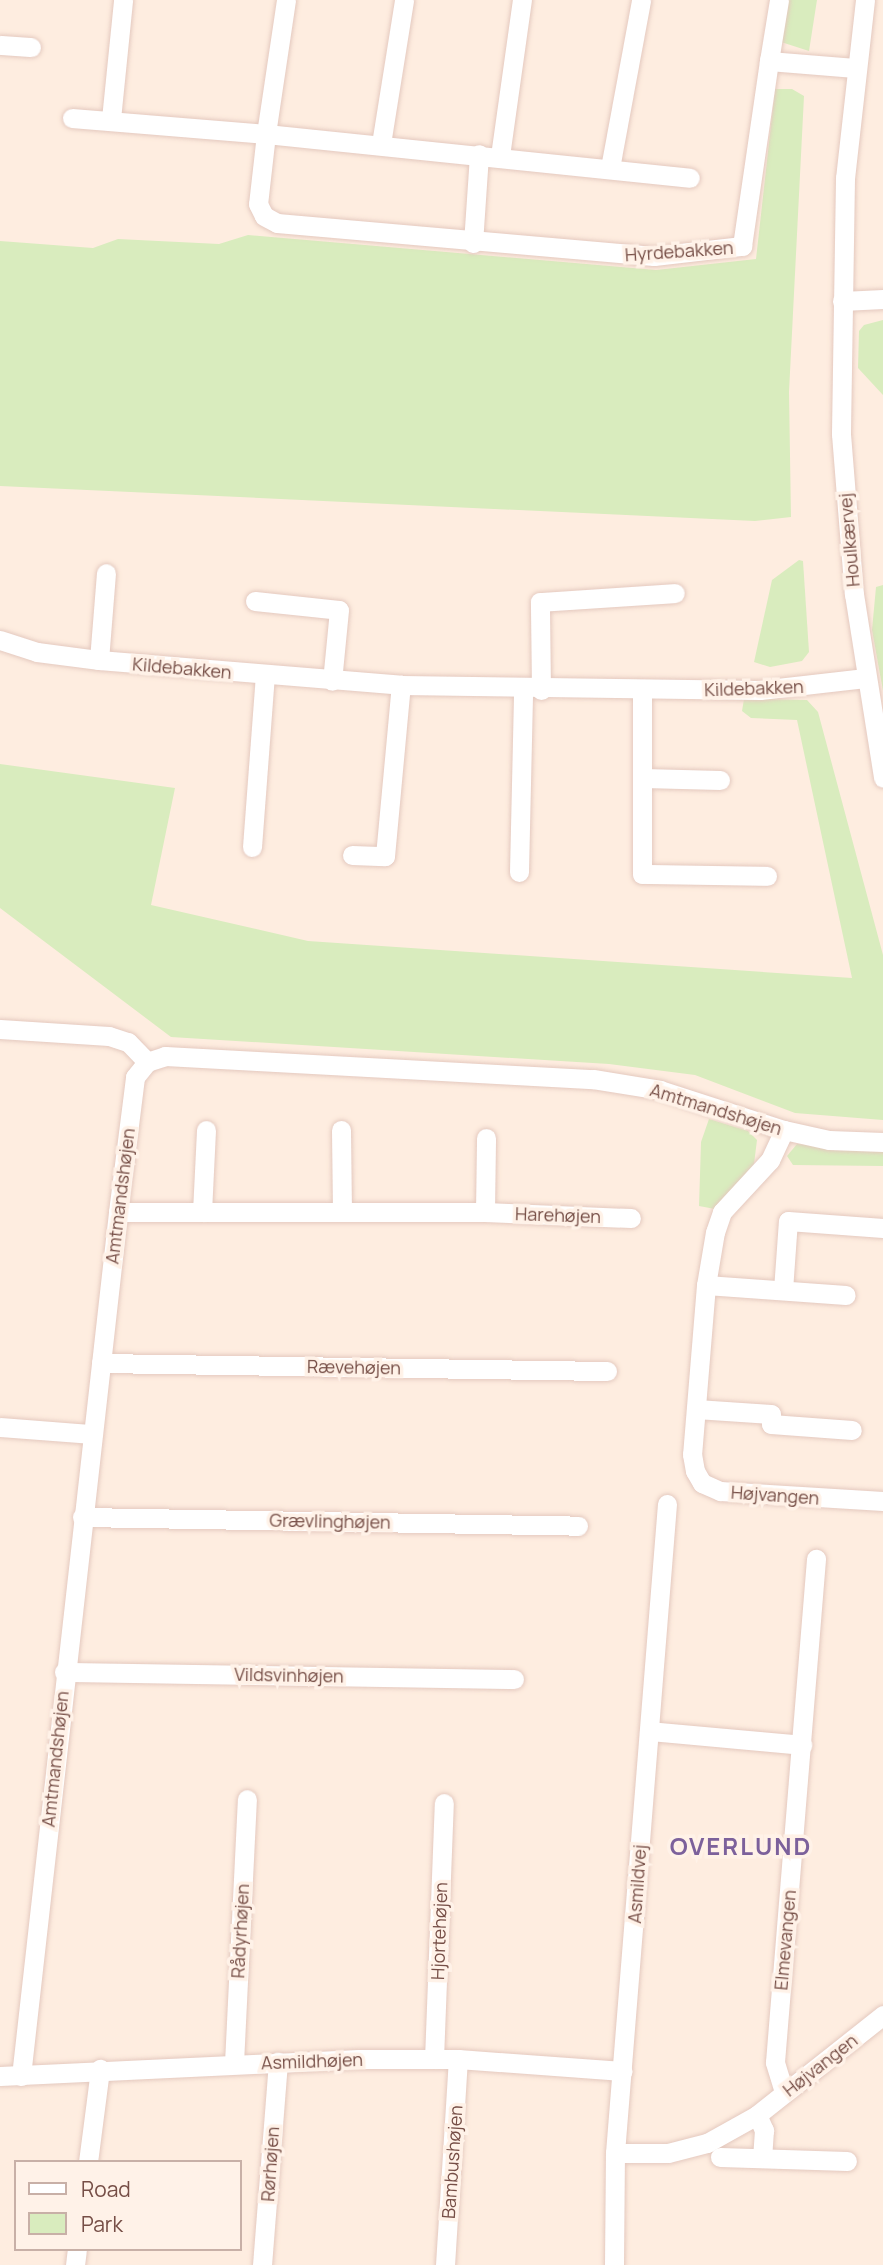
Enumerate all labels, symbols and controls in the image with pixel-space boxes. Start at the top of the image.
street label: Hyrdebakken [624,236,734,266]
street label: Houlkærvej [834,492,864,588]
street label: Kildebakken [131,653,233,683]
street label: Kildebakken [704,675,804,701]
street label: Amtmandshøjen [647,1079,785,1139]
street label: Amtmandshøjen [101,1127,139,1265]
street label: Harehøjen [515,1203,601,1227]
street label: Rævehøjen [307,1355,401,1379]
street label: Højvangen [730,1481,820,1509]
street label: Grævlinghøjen [269,1509,391,1533]
street label: Vildsvinhøjen [234,1663,344,1687]
street label: Amtmandshøjen [37,1690,73,1828]
district label: OVERLUND [671,1832,811,1860]
street label: Asmildvej [623,1844,651,1924]
street label: Hjortehøjen [426,1882,452,1980]
street label: Rådyrhøjen [227,1883,253,1979]
street label: Elmevangen [770,1889,800,1991]
street label: Højvangen [779,2029,861,2101]
street label: Asmildhøjen [261,2048,363,2074]
street label: Bambushøjen [437,2104,467,2220]
street label: Rørhøjen [257,2126,283,2202]
legend [14,2160,242,2251]
text: Road [81,2175,131,2203]
text: Park [81,2210,123,2238]

